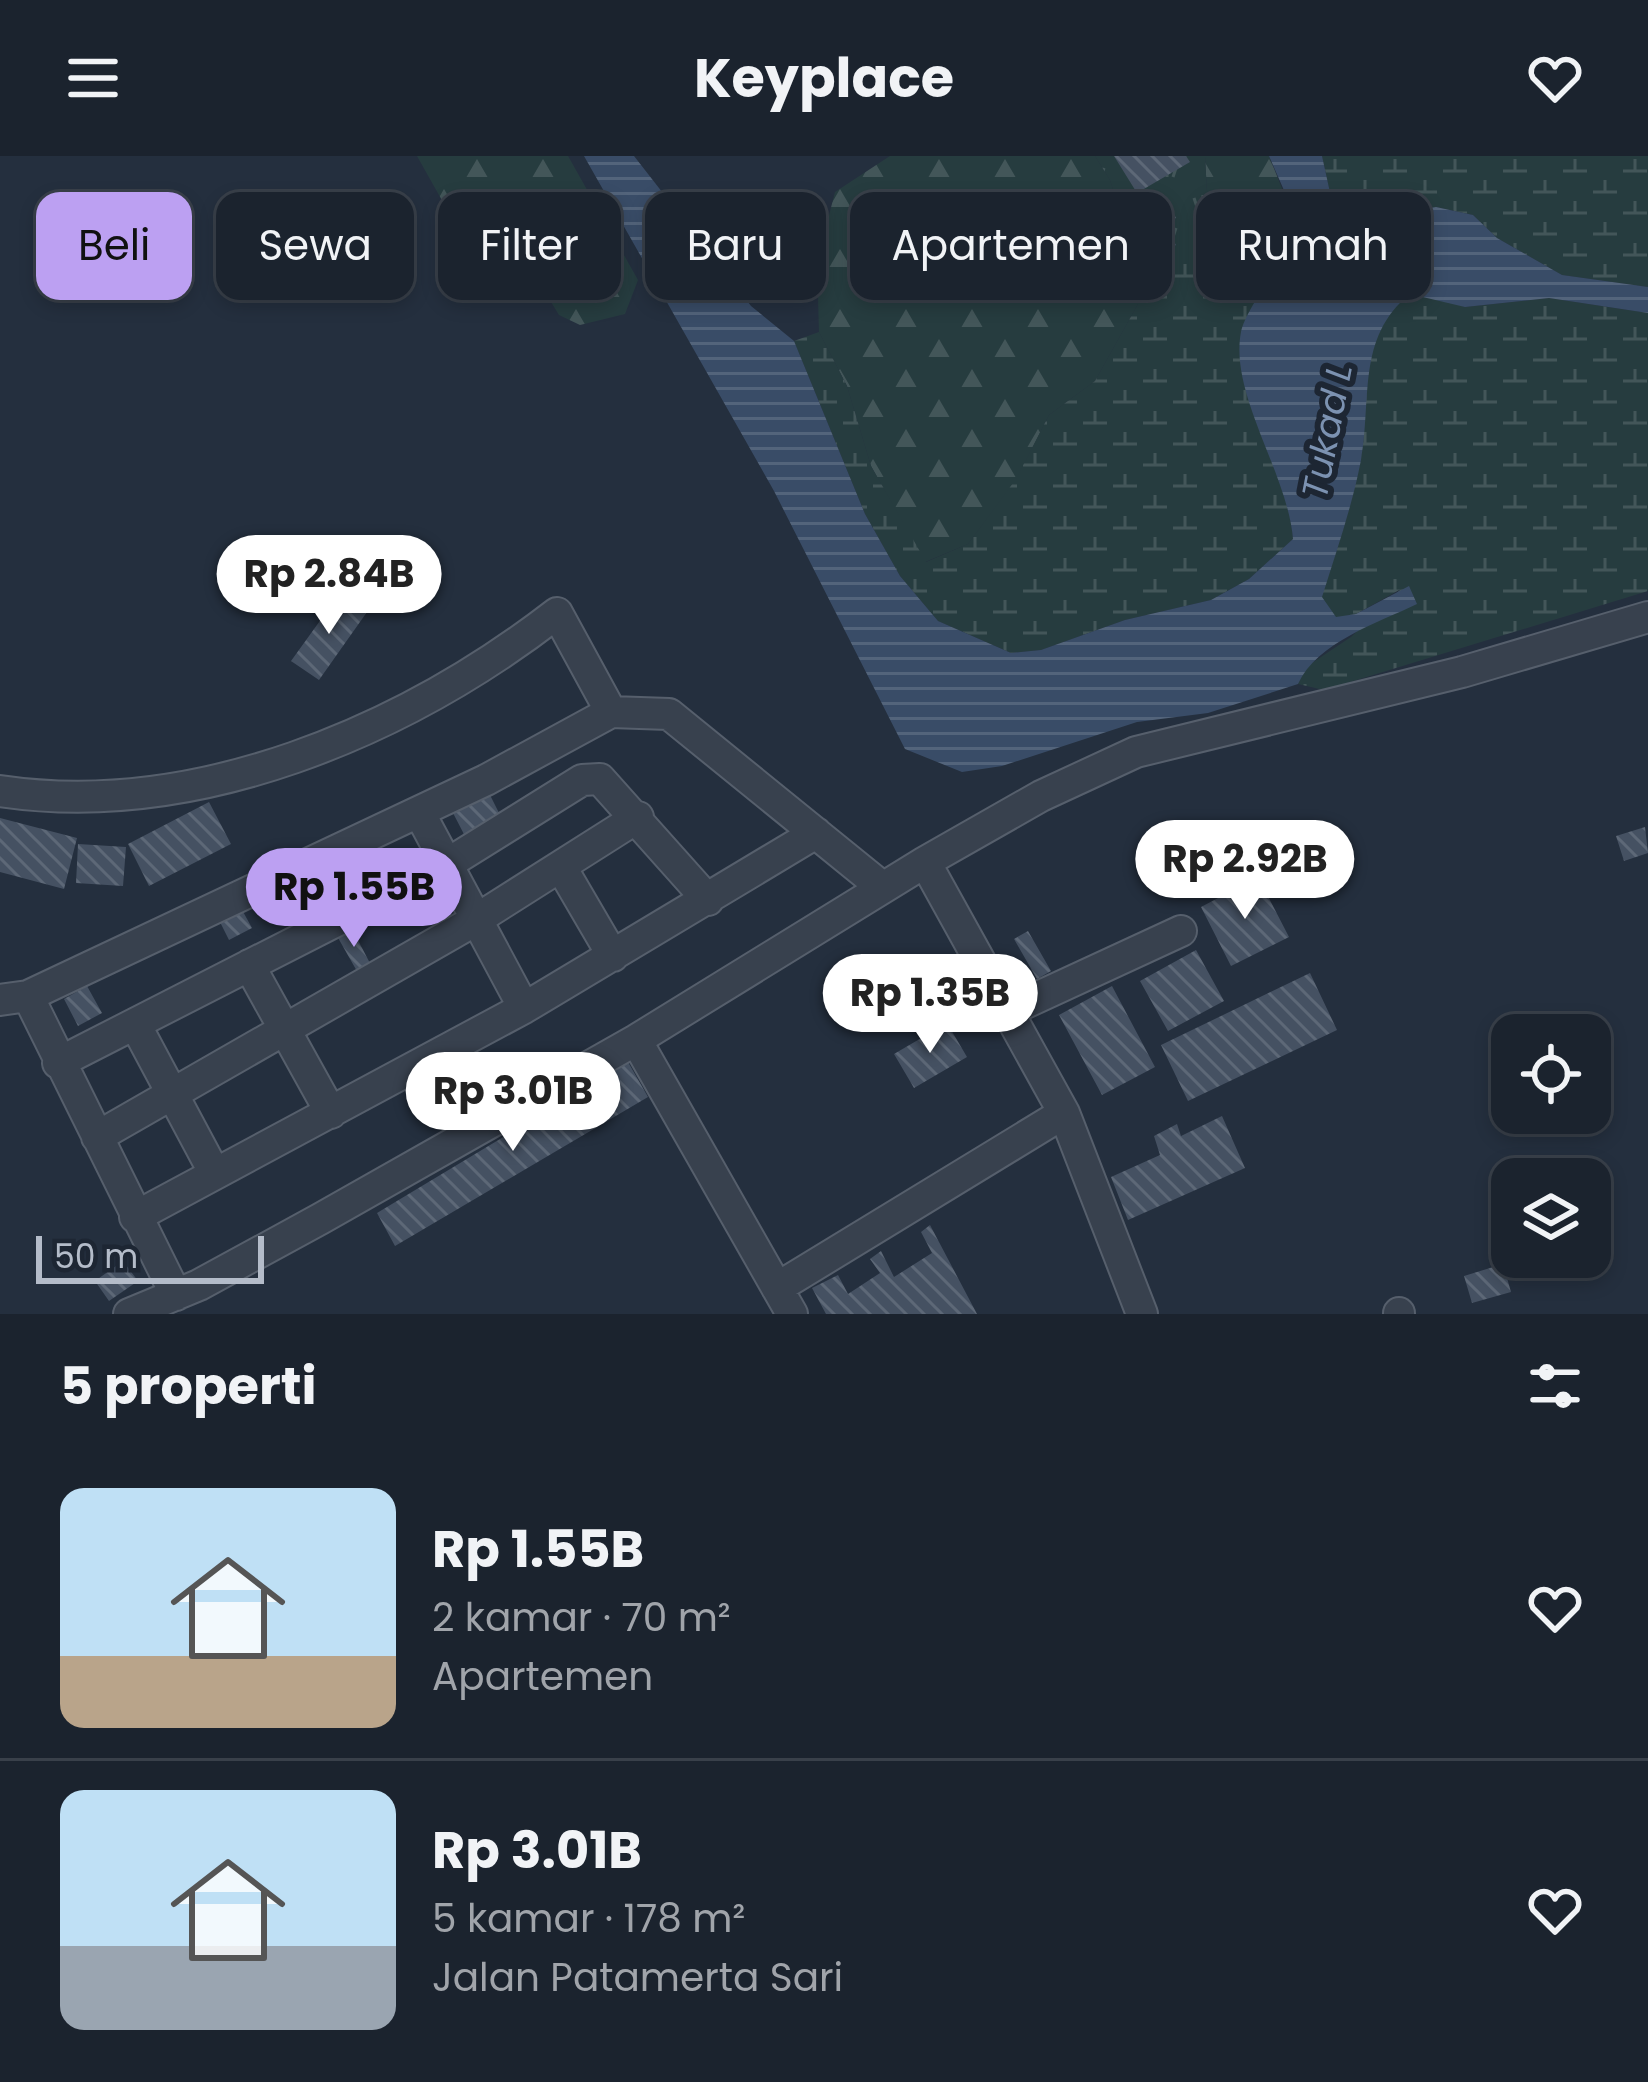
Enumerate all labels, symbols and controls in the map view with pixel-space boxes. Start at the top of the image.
text: Keyplace [694,40,954,116]
icon: menu [60,45,126,111]
icon: heart [1522,45,1588,111]
chip: Beli [36,192,192,300]
chip: Sewa [216,192,414,300]
chip: Filter [438,192,621,300]
chip: Baru [645,192,826,300]
chip: Apartemen [850,192,1172,300]
chip: Rumah [1196,192,1431,300]
water label: Tukad L [1289,359,1365,503]
pin: Rp 2.84B [205,535,453,637]
text: Rp 2.84B [244,546,414,601]
pin: Rp 2.92B [1121,820,1369,922]
text: Rp 2.92B [1162,831,1328,886]
pin: Rp 1.55B [230,848,478,950]
text: Rp 1.55B [273,859,435,914]
pin: Rp 1.35B [806,954,1054,1056]
text: Rp 1.35B [850,965,1010,1020]
map controls [1491,1014,1611,1278]
button: locate [1491,1014,1611,1134]
pin: Rp 3.01B [389,1052,637,1154]
text: Rp 3.01B [433,1063,593,1118]
button: layers [1491,1158,1611,1278]
scale bar [36,1230,264,1283]
text: 50 m [54,1233,138,1280]
text: 5 properti [60,1350,317,1422]
icon: filters [1522,1353,1588,1419]
text: Rp 1.55B [432,1513,644,1585]
icon: home [156,1536,300,1680]
icon: heart [1522,1575,1588,1641]
text: 2 kamar · 70 m² [432,1590,731,1645]
text: Apartemen [432,1649,653,1704]
text: Rp 3.01B [432,1814,642,1886]
icon: home [156,1838,300,1982]
icon: heart [1522,1877,1588,1943]
text: 5 kamar · 178 m² [432,1891,745,1946]
text: Jalan Patamerta Sari [432,1950,843,2005]

